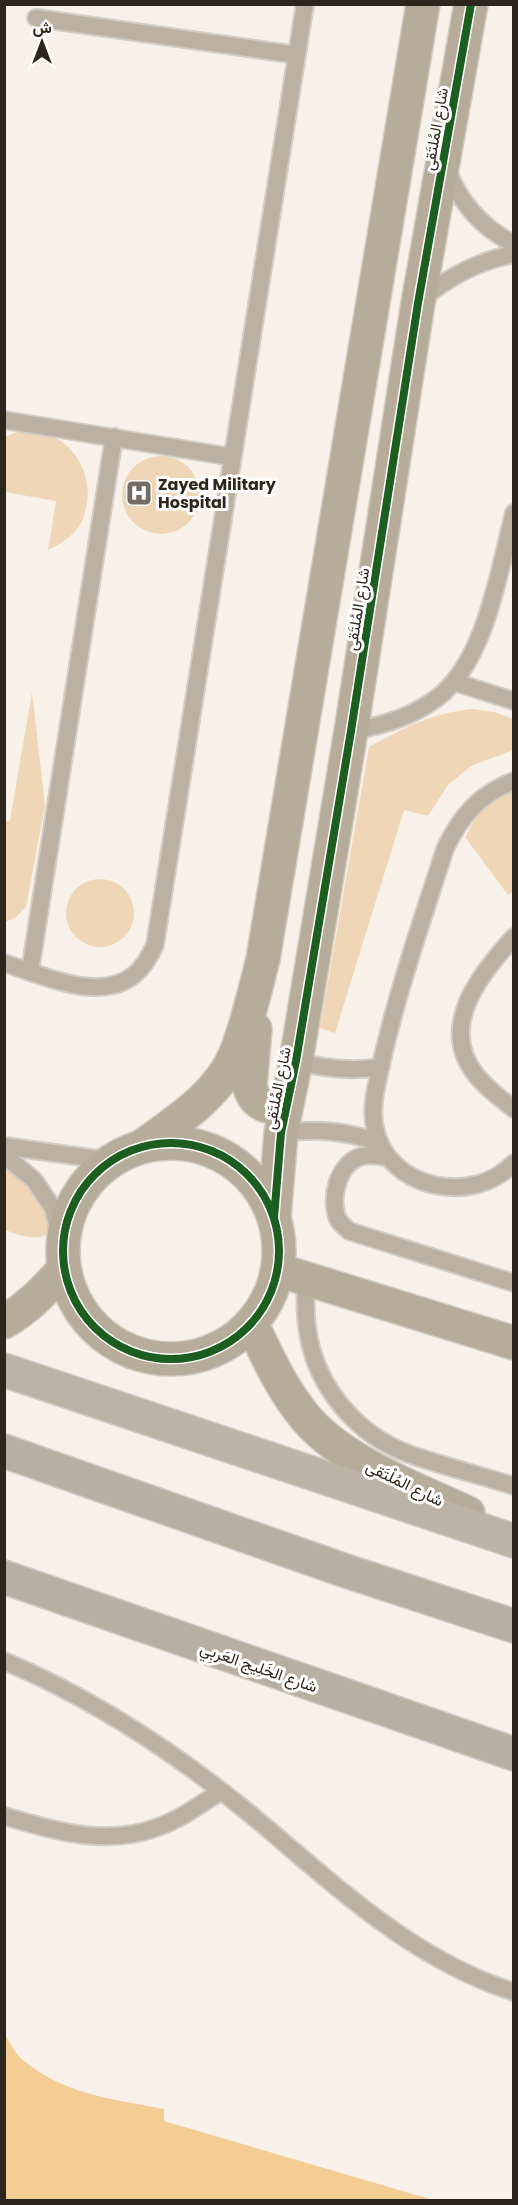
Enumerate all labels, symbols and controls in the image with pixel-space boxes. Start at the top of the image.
north arrow [12,12,72,72]
text: ش [32,16,52,39]
street label: شارع المُلتَقى [417,86,454,172]
place label: Zayed Military Hospital [158,473,277,514]
hospital icon: Zayed Military Hospital [124,478,154,508]
street label: شارع المُلتَقى [340,566,375,652]
street label: شارع المُلتَقى [258,1045,297,1131]
street label: شارع المُلْتَقى [362,1455,447,1512]
street label: شارع الخَلِيج العَربِي [196,1637,321,1700]

